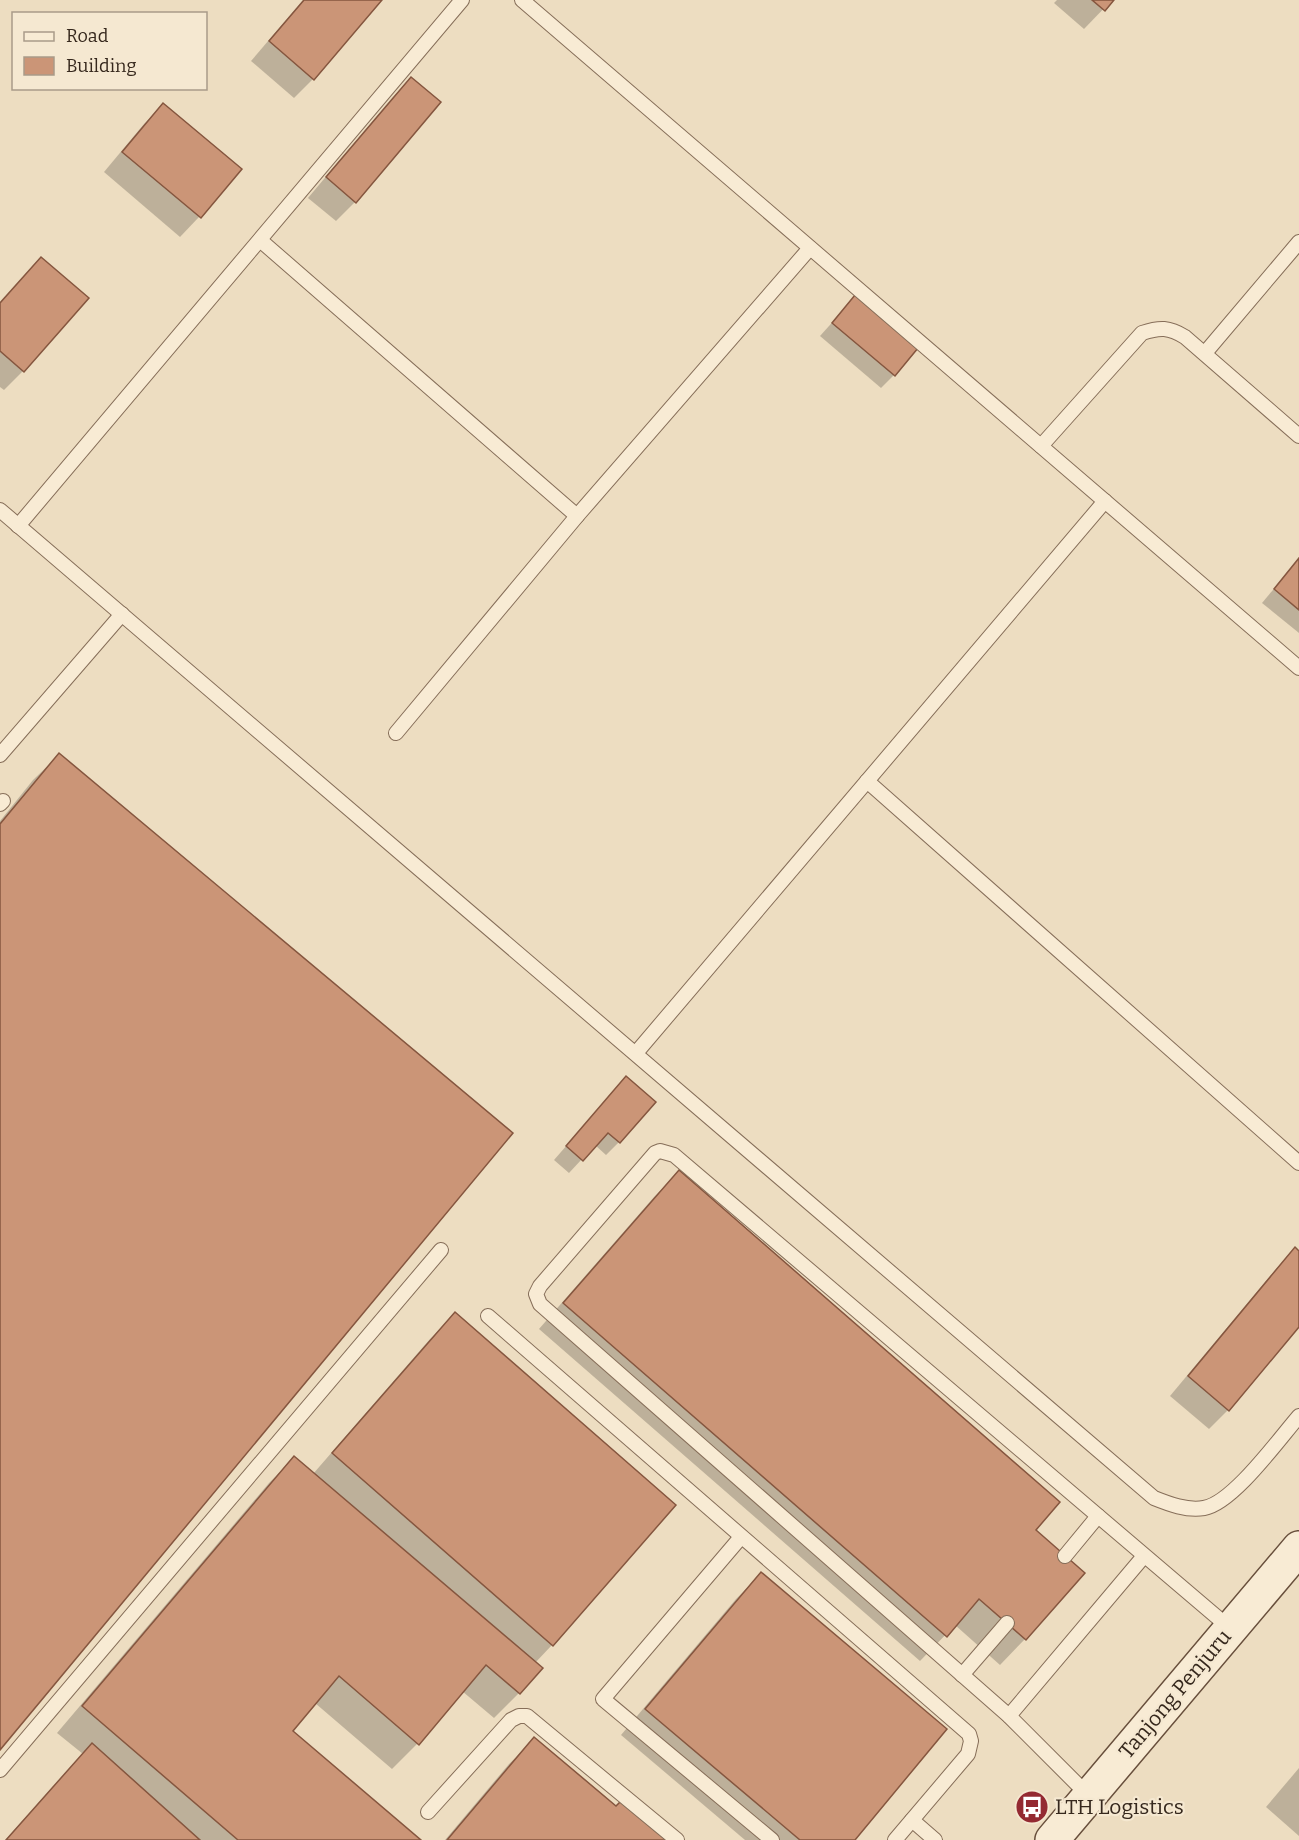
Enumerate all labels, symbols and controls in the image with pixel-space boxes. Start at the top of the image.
legend [12,12,207,90]
text: Road [66,25,109,47]
text: Building [66,55,137,77]
street label: Tanjong Penjuru [1113,1624,1237,1764]
bus stop icon: LTH Logistics [1014,1789,1050,1825]
place label: LTH Logistics [1055,1794,1184,1820]

